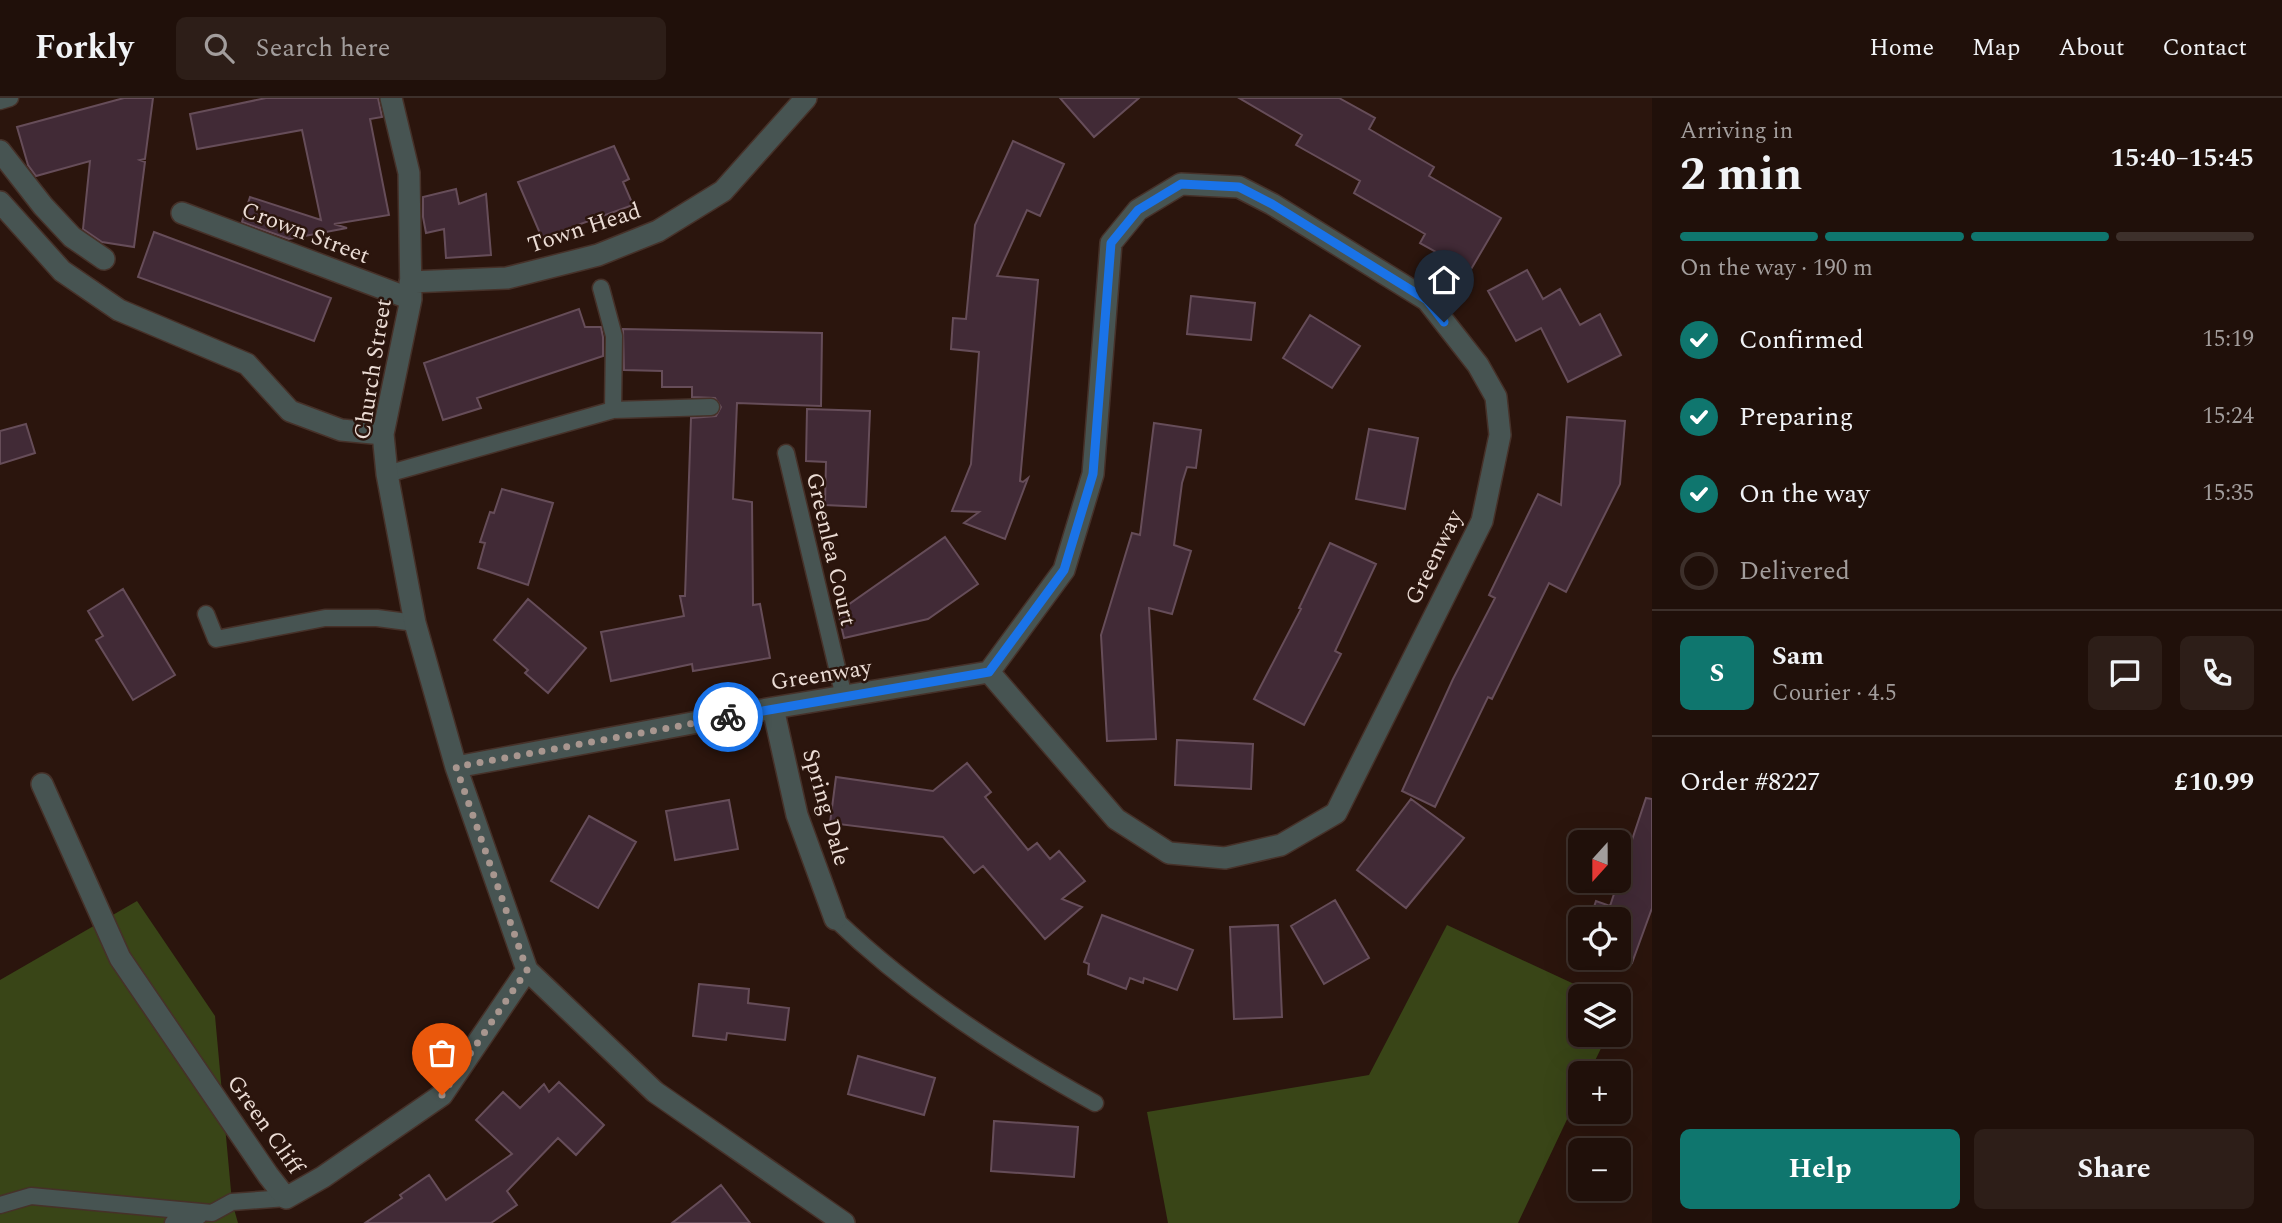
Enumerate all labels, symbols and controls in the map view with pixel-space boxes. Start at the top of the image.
search box [176,17,666,80]
text: Forkly [35,23,134,73]
text: Search here [256,28,390,68]
icon: search [200,29,238,67]
text: Home [1869,30,1934,66]
text: Map [1972,30,2020,66]
text: About [2058,30,2124,66]
text: Contact [2162,30,2247,66]
text: Arriving in [1680,114,1793,149]
text: 15:40–15:45 [2110,138,2254,178]
text: 2 min [1680,140,1802,210]
street label: Crown Street [236,193,375,274]
street label: Town Head [523,194,646,263]
pin [1414,250,1474,322]
text: On the way · 190 m [1680,251,1873,286]
icon: home [1425,261,1463,299]
street label: Church Street [345,296,402,442]
text: Confirmed [1739,320,1864,360]
icon: check [1680,321,1718,359]
text: 15:19 [2202,322,2254,357]
text: Preparing [1739,397,1853,437]
icon: check [1680,398,1718,436]
text: 15:24 [2202,399,2254,434]
street label: Greenlea Court [796,469,865,630]
text: On the way [1739,474,1870,514]
icon: check [1680,475,1718,513]
text: 15:35 [2202,476,2254,511]
street label: Greenway [1396,503,1473,611]
text: Delivered [1739,551,1850,591]
text: Sam [1772,636,1824,676]
button: chat [2088,636,2162,710]
button: phone [2180,636,2254,710]
street label: Greenway [768,650,875,701]
text: S [1710,653,1724,693]
text: Courier · 4.5 [1772,676,1897,711]
courier [693,682,763,752]
icon: bike [709,698,747,736]
street label: Spring Dale [792,745,859,870]
text: Order #8227 [1680,762,1820,802]
text: £10.99 [2174,762,2254,802]
north arrow [1568,830,1631,892]
map controls [1568,830,1631,1201]
button: locate [1568,907,1631,970]
button: layers [1568,984,1631,1047]
pin [412,1023,472,1095]
icon: bag [423,1034,461,1072]
button: + [1568,1061,1631,1124]
street label: Green Cliff [218,1068,313,1184]
button: Help [1680,1129,1960,1209]
button: Share [1974,1129,2254,1209]
button: − [1568,1138,1631,1201]

